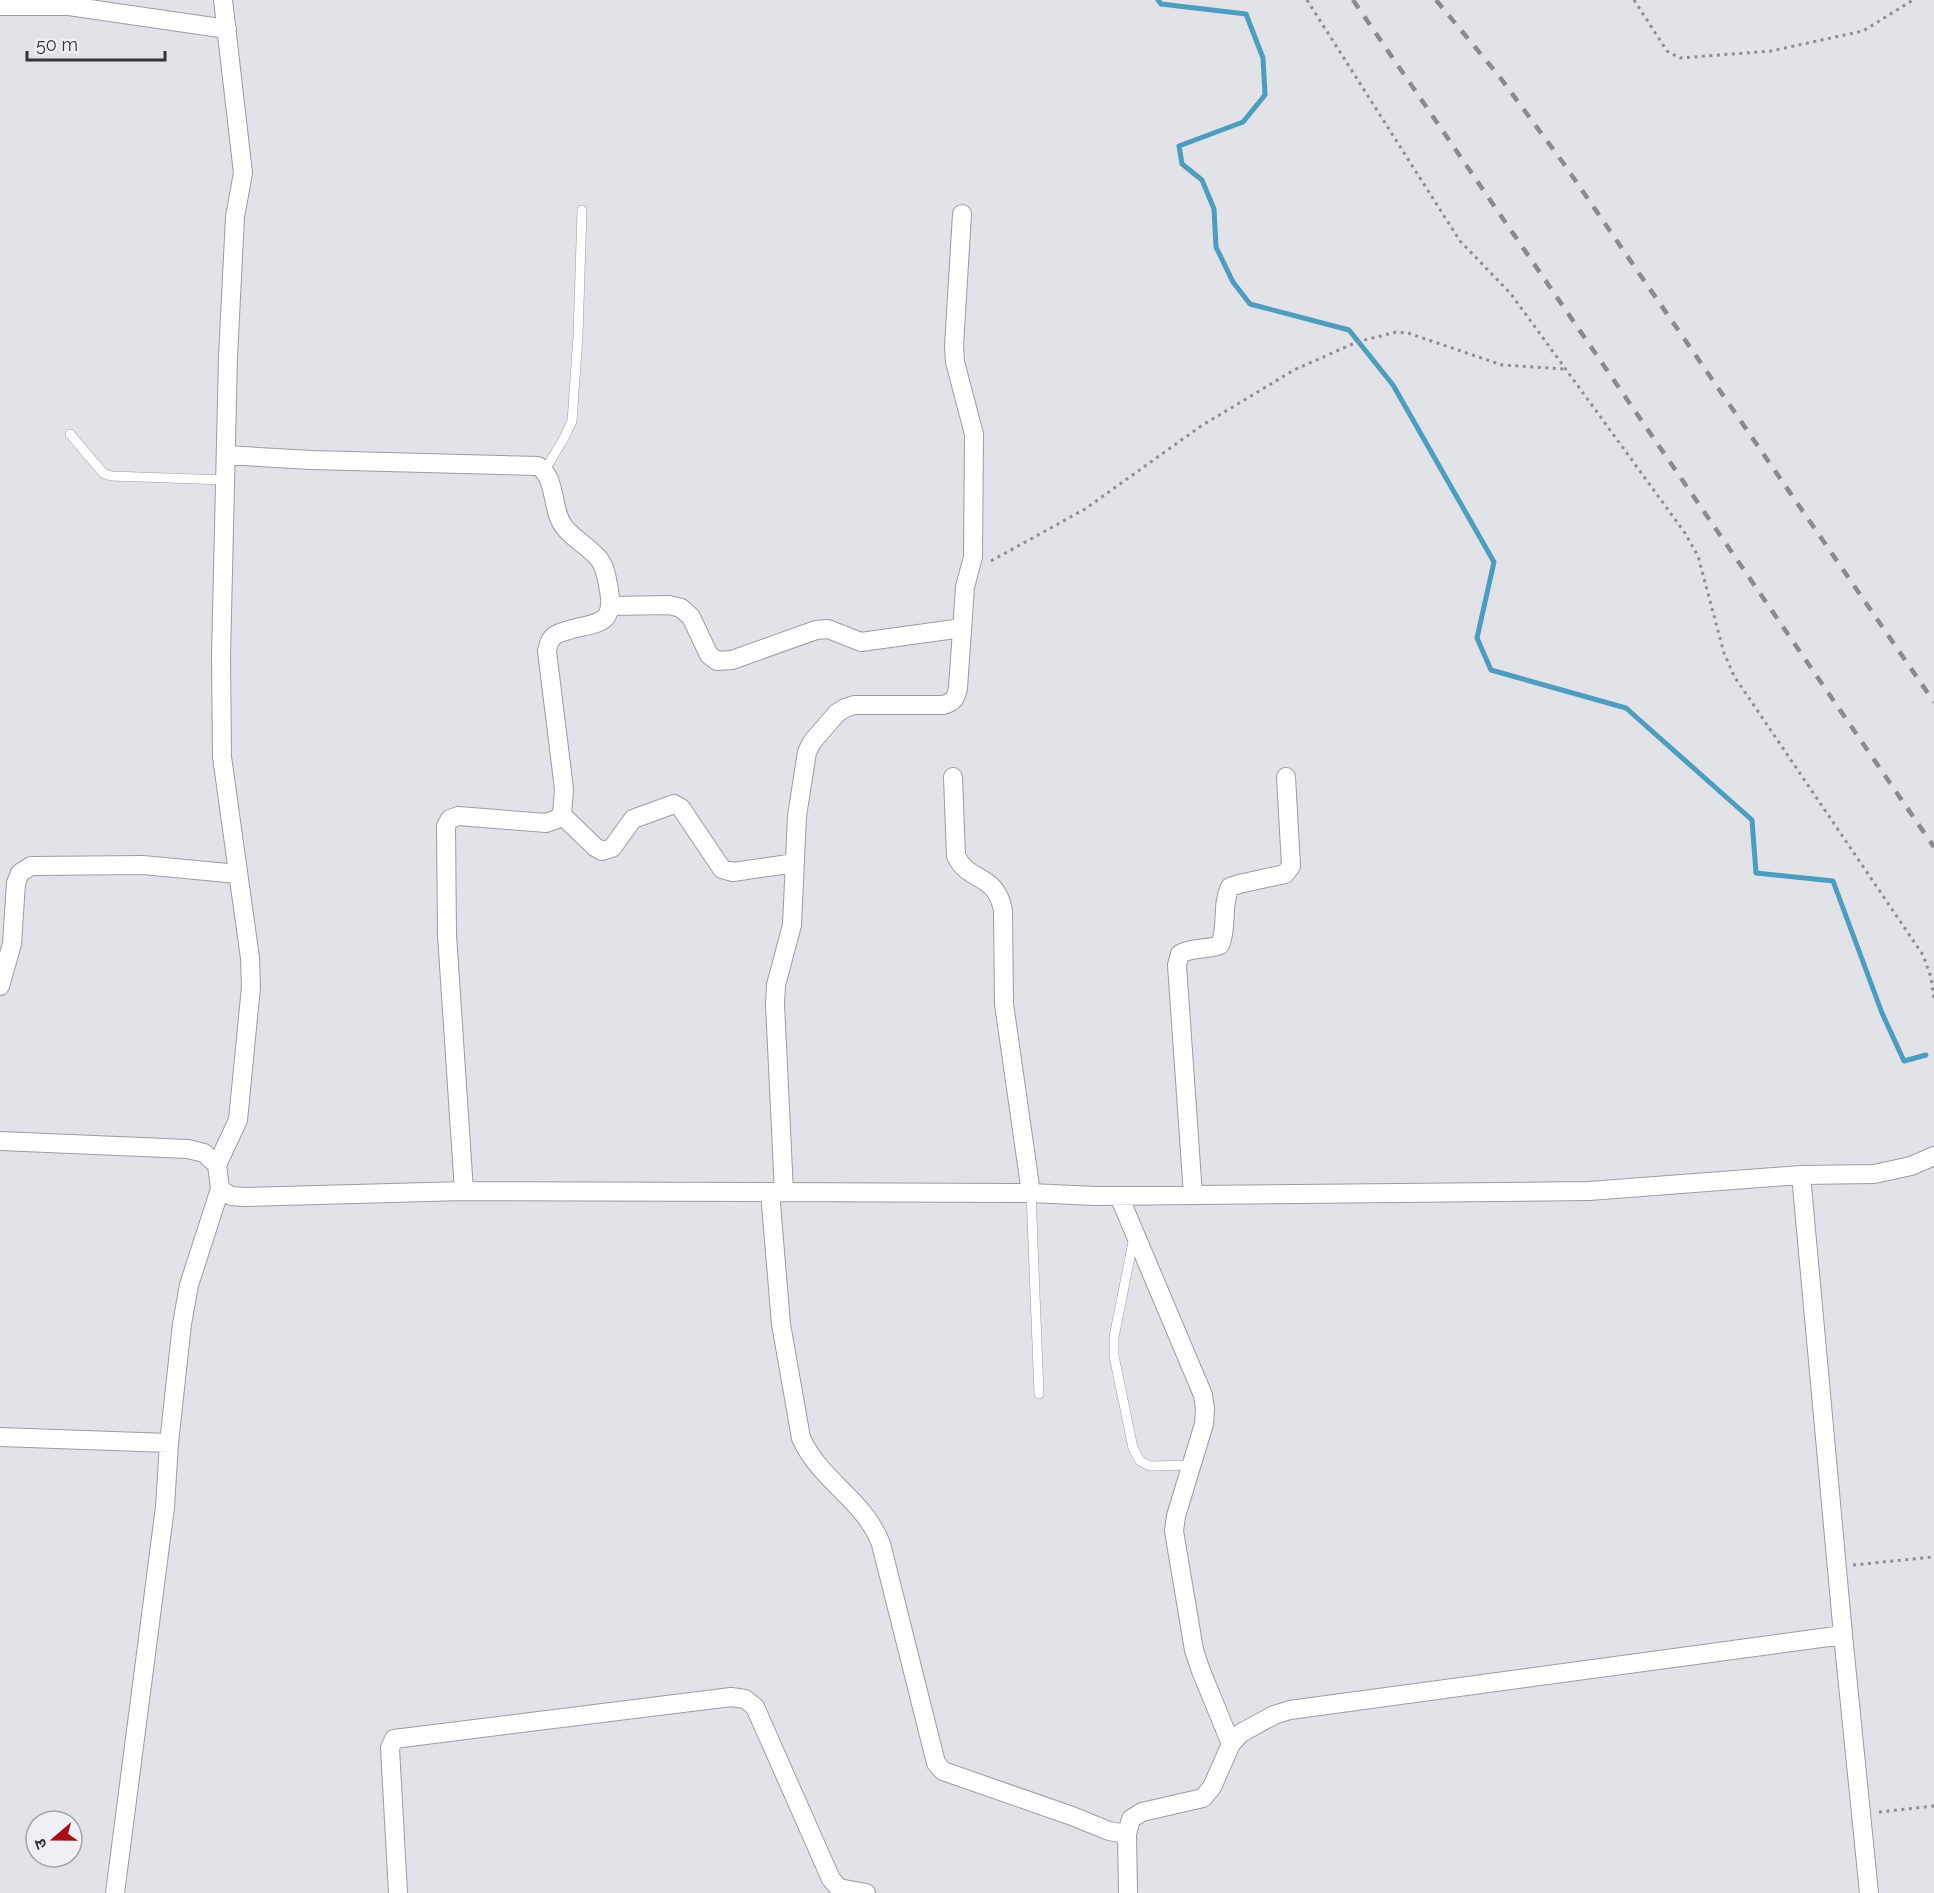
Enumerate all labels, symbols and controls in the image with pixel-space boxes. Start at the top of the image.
scale bar [27,24,165,62]
text: 50 m [36,34,78,55]
north arrow [24,1809,84,1869]
text: उ [30,1836,51,1852]

